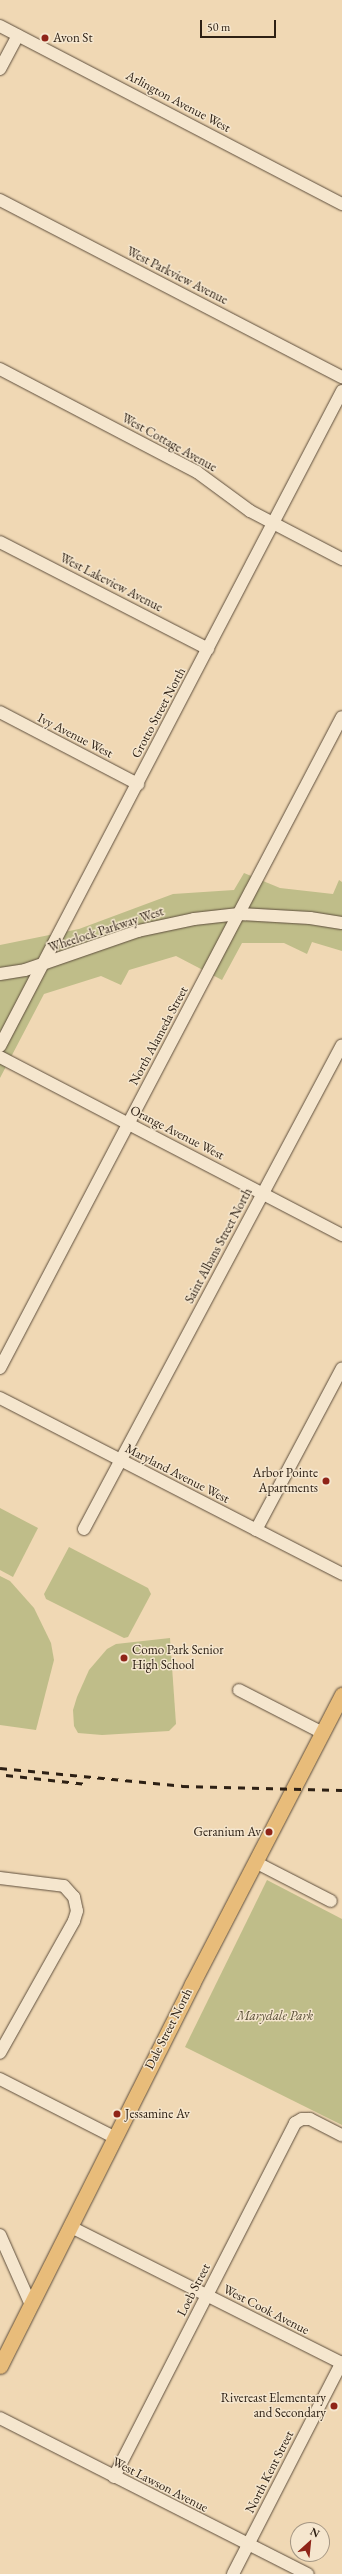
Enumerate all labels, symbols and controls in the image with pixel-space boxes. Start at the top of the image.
scale bar [202,12,278,38]
text: 50 m [207,19,230,35]
place label: Avon St [53,30,92,46]
marker: Avon St [40,33,50,43]
street label: Arlington Avenue West [123,68,233,136]
street label: West Parkview Avenue [124,244,230,308]
street label: West Cottage Avenue [119,410,219,476]
street label: West Lakeview Avenue [57,550,165,616]
street label: Grotto Street North [129,665,189,761]
street label: Ivy Avenue West [35,710,115,762]
street label: Wheelock Parkway West [46,904,166,956]
street label: North Alameda Street [126,984,192,1088]
street label: Orange Avenue West [127,1103,227,1163]
street label: Saint Albans Street North [182,1186,256,1306]
street label: Maryland Avenue West [122,1441,232,1507]
place label: Arbor Pointe Apartments [252,1466,318,1497]
marker: Arbor Pointe Apartments [321,1476,331,1486]
place label: Como Park Senior High School [132,1643,224,1674]
marker: Como Park Senior High School [119,1653,129,1663]
place label: Geranium Av [194,1824,261,1840]
marker: Geranium Av [264,1827,274,1837]
street label: Dale Street North [142,1986,196,2072]
park label: Marydale Park [237,2008,313,2024]
place label: Jessamine Av [125,2106,190,2122]
marker: Jessamine Av [112,2109,122,2119]
street label: Loeb Street [174,2261,214,2319]
street label: West Cook Avenue [220,2282,312,2338]
place label: Rivereast Elementary and Secondary [221,2391,326,2422]
marker: Rivereast Elementary and Secondary [329,2401,339,2411]
street label: North Kent Street [243,2428,297,2516]
street label: West Lawson Avenue [110,2454,210,2516]
north arrow [290,2522,330,2562]
text: N [308,2524,322,2540]

